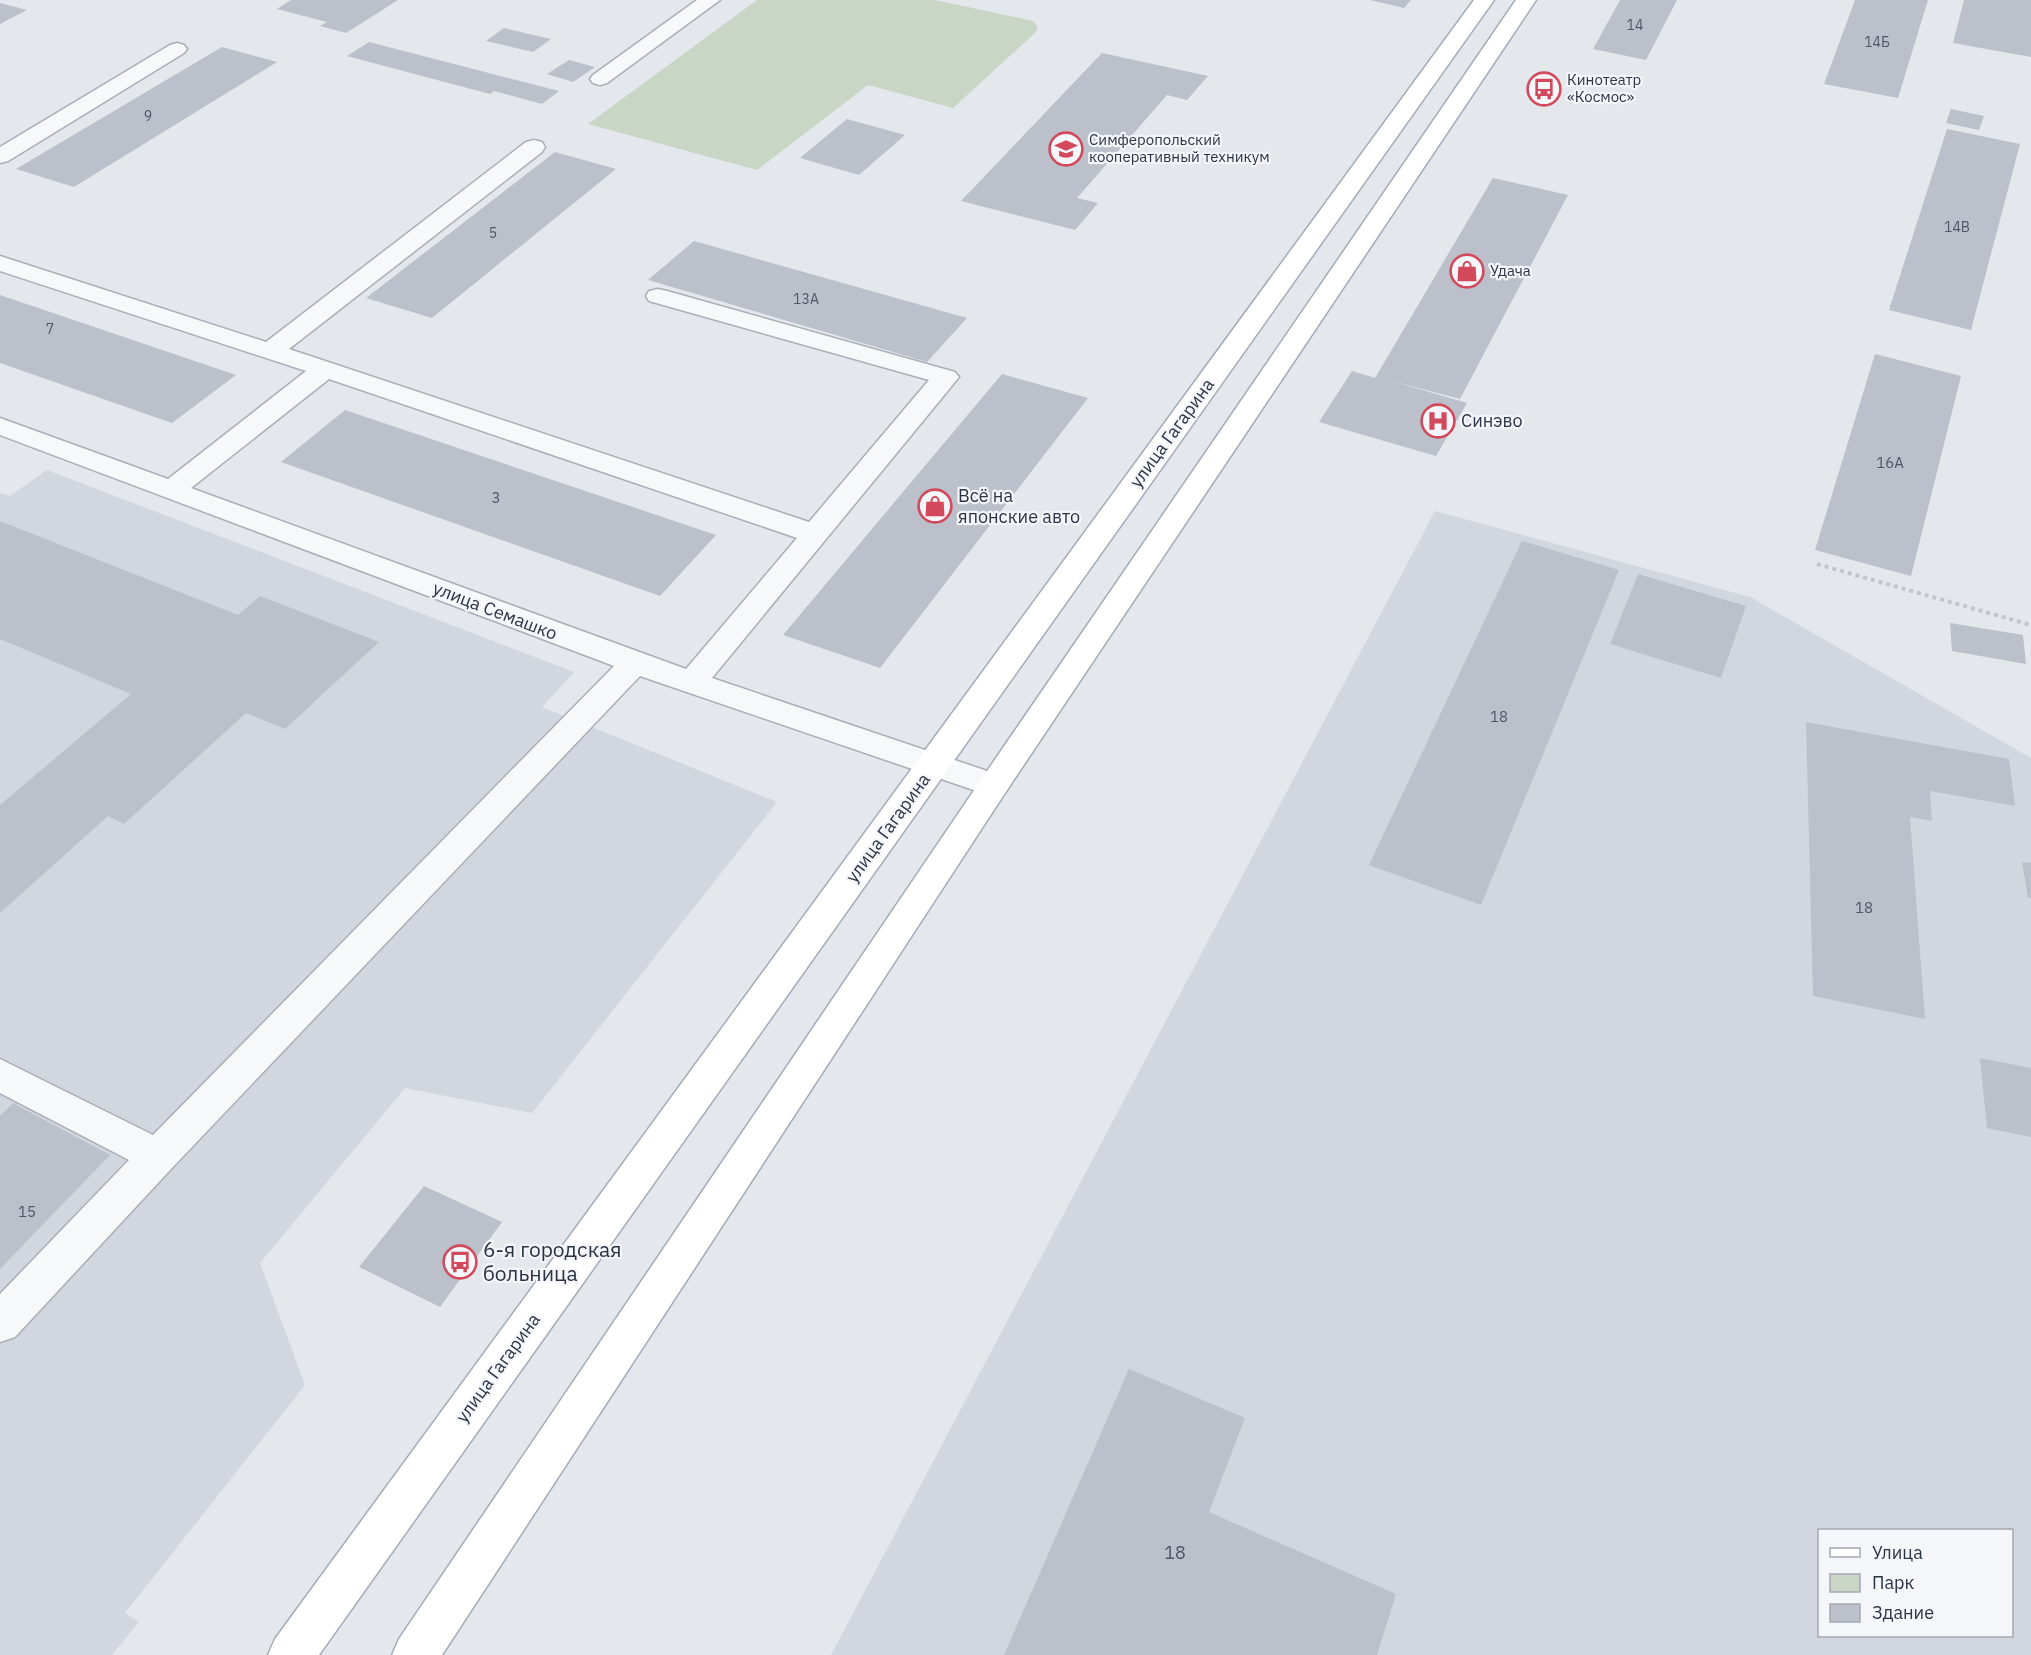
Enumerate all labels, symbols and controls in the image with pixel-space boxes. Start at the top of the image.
house number: 14 [1627,16,1643,34]
house number: 14Б [1864,33,1890,51]
place label: Кинотеатр «Космос» [1567,70,1641,106]
bus stop icon: Кинотеатр «Космос» [1526,71,1562,107]
house number: 9 [144,107,152,125]
place label: Симферопольский кооперативный техникум [1089,130,1270,166]
school or university icon: Симферопольский кооперативный техникум [1048,131,1084,167]
house number: 14В [1944,218,1970,236]
house number: 5 [489,224,497,242]
shop icon: Удача [1449,253,1485,289]
place label: Удача [1490,261,1531,280]
house number: 13А [793,290,819,308]
house number: 7 [46,320,54,338]
street label: улица Гагарина [1124,373,1219,492]
hospital icon: Синэво [1420,403,1456,439]
place label: Синэво [1461,409,1523,432]
house number: 16А [1876,453,1904,472]
place label: Всё на японские авто [958,484,1080,528]
house number: 3 [491,488,501,507]
shop icon: Всё на японские авто [917,488,953,524]
street label: улица Семашко [430,576,561,645]
house number: 18 [1490,707,1508,726]
street label: улица Гагарина [840,768,935,887]
house number: 18 [1855,898,1873,917]
house number: 15 [18,1202,36,1221]
place label: 6-я городская больница [483,1235,621,1287]
bus stop icon: 6-я городская больница [442,1244,478,1280]
street label: улица Гагарина [450,1308,545,1427]
legend [1818,1529,2013,1637]
house number: 18 [1164,1541,1186,1564]
text: Улица [1872,1541,1923,1564]
text: Парк [1872,1571,1915,1594]
text: Здание [1872,1601,1934,1624]

